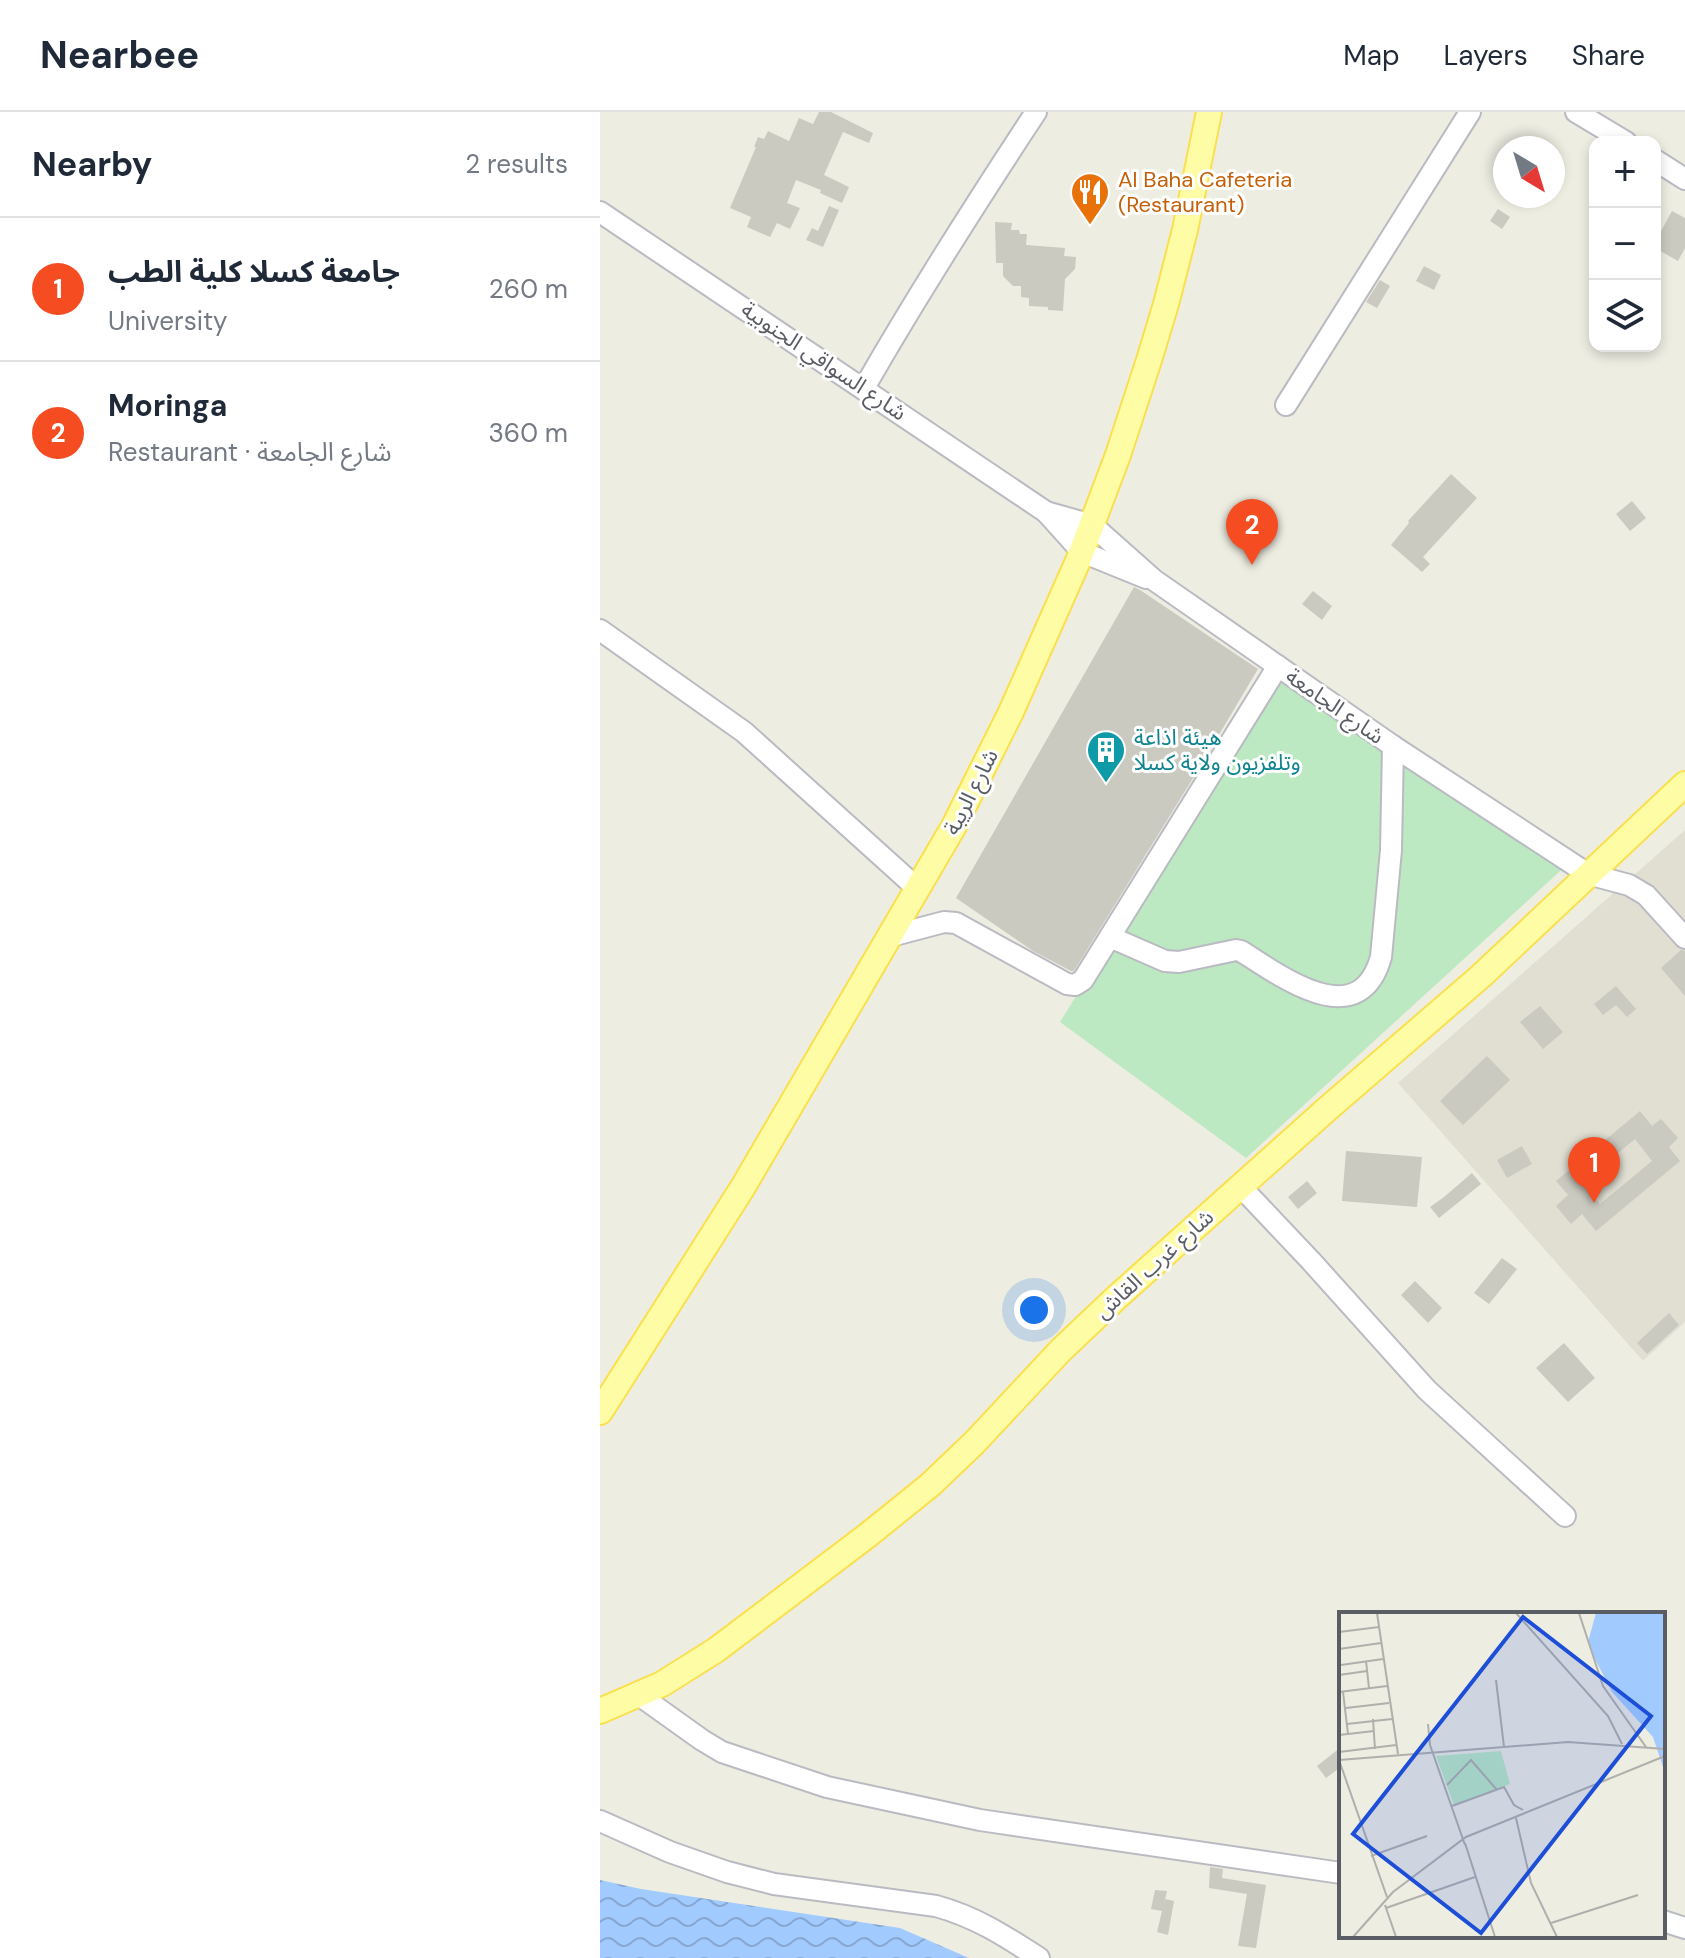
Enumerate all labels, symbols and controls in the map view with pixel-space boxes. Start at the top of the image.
text: Nearbee [40,30,199,80]
text: Map [1343,37,1400,74]
text: Layers [1444,37,1528,74]
text: Share [1572,37,1645,74]
north arrow [1493,136,1565,208]
map controls [1589,136,1661,352]
button: + [1589,136,1661,208]
text: Nearby [32,142,152,187]
text: 2 results [465,147,568,181]
place label: Al Baha Cafeteria (Restaurant) [1118,165,1292,219]
restaurant icon: Al Baha Cafeteria (Restaurant) [1069,171,1111,226]
button: − [1589,208,1661,280]
text: جامعة كسلا كلية الطب [108,252,400,291]
text: 1 [53,272,63,306]
text: 260 m [489,272,568,306]
button: layers [1589,280,1661,352]
street label: شارع السواقي الجنوبية [734,295,912,429]
text: University [108,304,228,338]
text: Moringa [108,386,227,425]
text: 2 [50,416,66,450]
text: 360 m [488,416,568,450]
text: Restaurant · شارع الجامعة [108,435,392,469]
pin: 2 [1226,499,1278,565]
street label: شارع الجامعة [1279,661,1390,752]
place label: هيئة اذاعة وتلفزيون ولاية كسلا [1134,723,1301,777]
building icon: هيئة اذاعة وتلفزيون ولاية كسلا [1085,729,1127,784]
street label: شارع الريبة [937,744,1007,841]
pin: 1 [1568,1137,1620,1203]
street label: شارع غرب القاش [1088,1203,1221,1327]
your location [1014,1290,1054,1330]
inset map [1339,1612,1665,1938]

